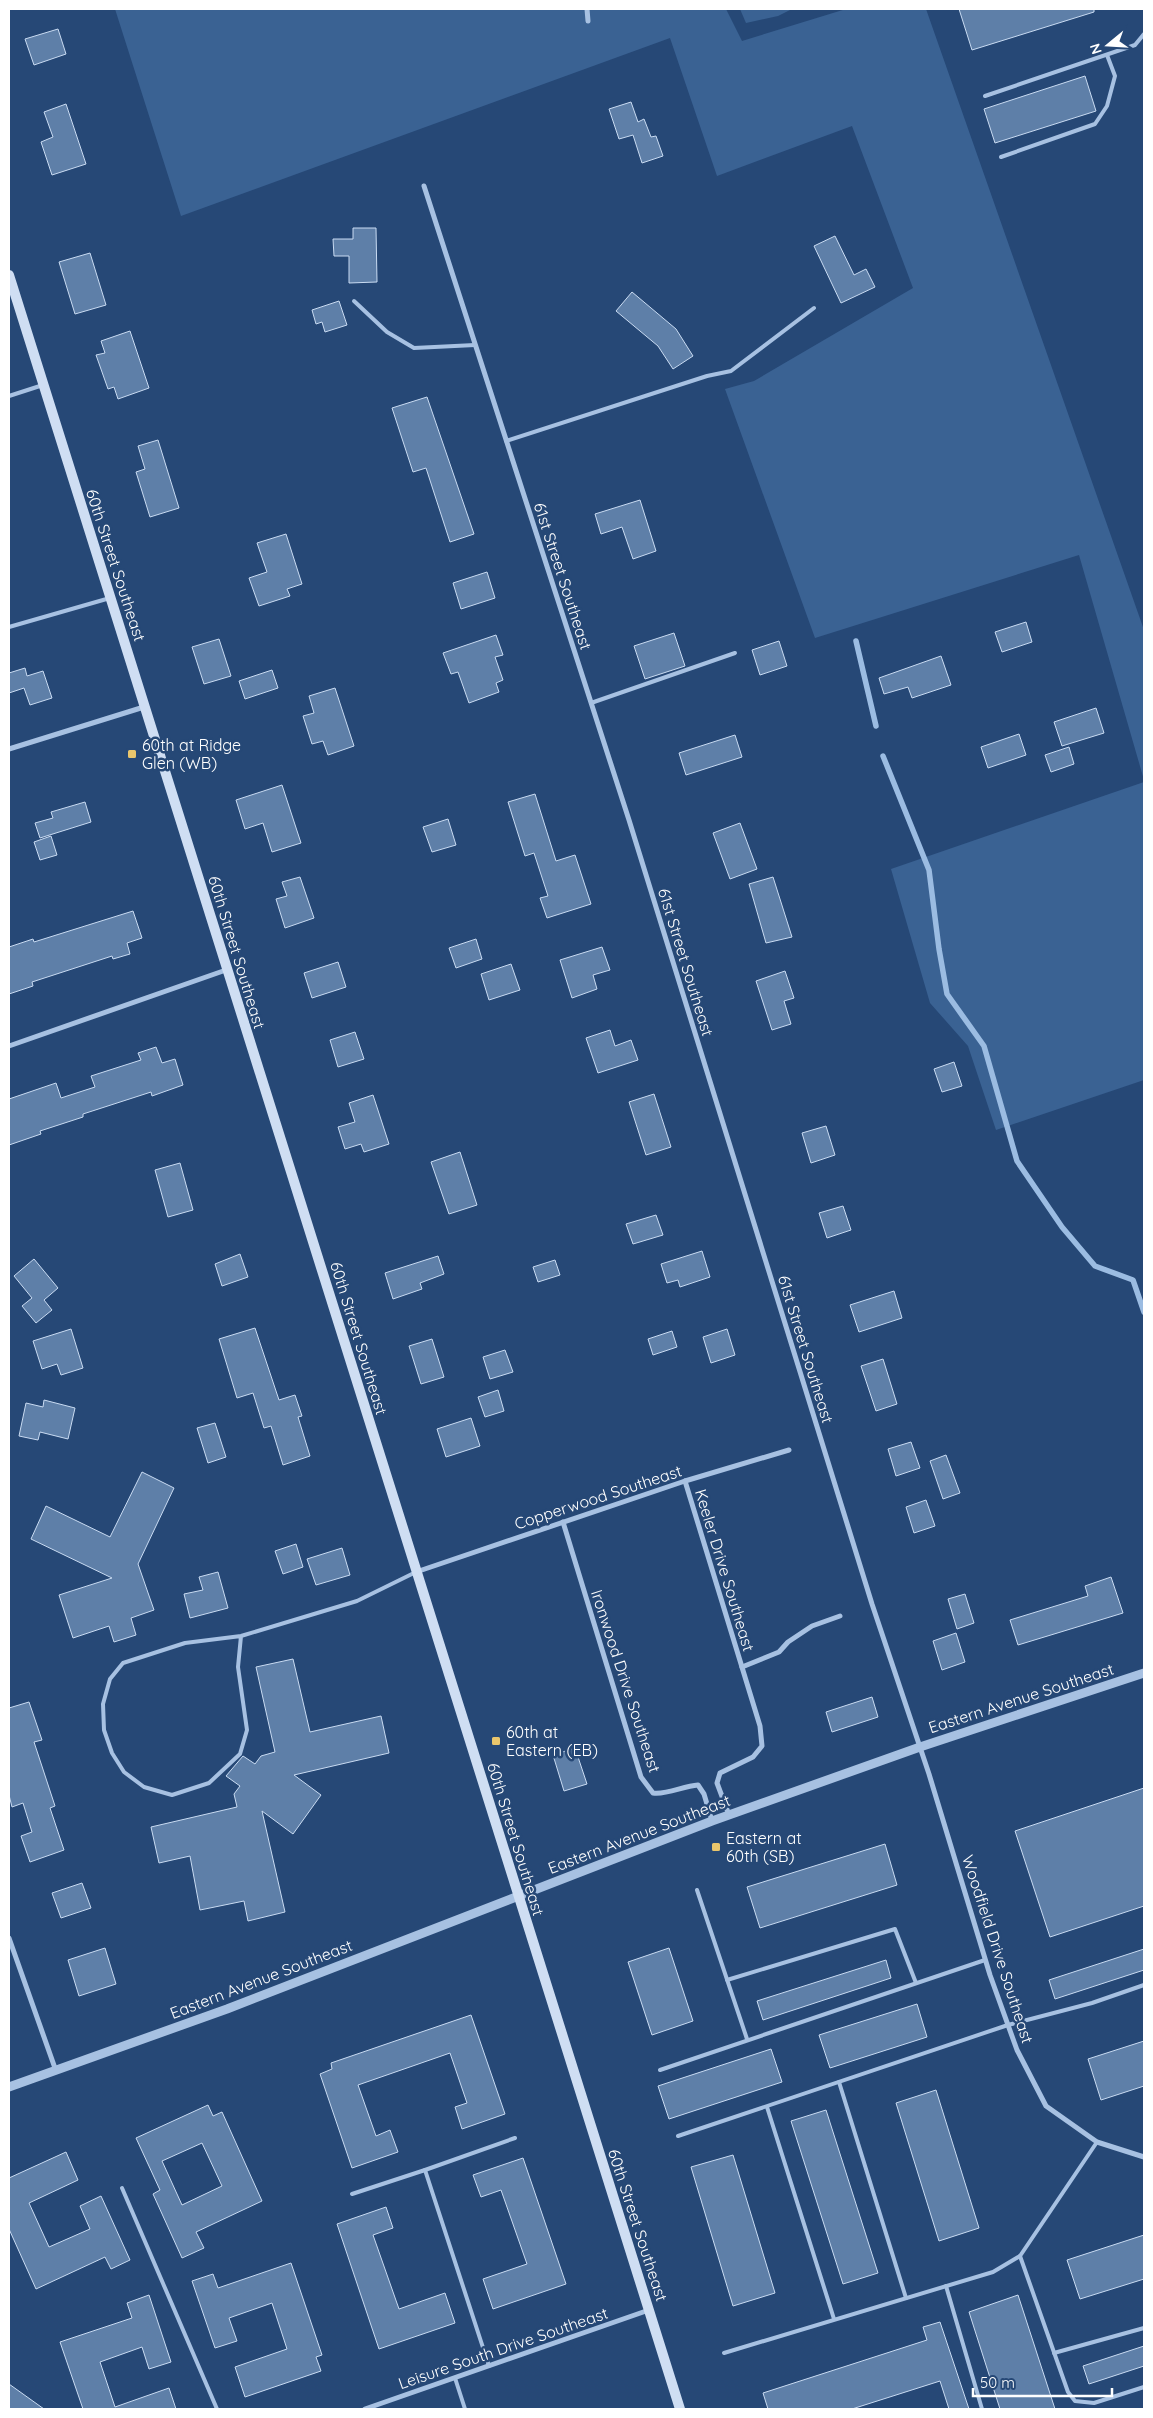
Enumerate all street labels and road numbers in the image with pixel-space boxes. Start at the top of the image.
street label: 60th Street Southeast [82,486,150,644]
street label: 61st Street Southeast [530,500,596,652]
street label: 60th Street Southeast [204,873,270,1031]
street label: 61st Street Southeast [654,886,718,1038]
street label: 60th Street Southeast [326,1259,392,1417]
street label: 61st Street Southeast [774,1273,838,1425]
street label: Copperwood Southeast [512,1460,684,1534]
street label: Keeler Drive Southeast [691,1487,759,1653]
street label: Ironwood Drive Southeast [587,1587,665,1775]
street label: Eastern Avenue Southeast [926,1659,1116,1737]
street label: 60th Street Southeast [483,1760,549,1918]
street label: Eastern Avenue Southeast [545,1790,733,1878]
street label: Woodfield Drive Southeast [958,1852,1038,2046]
street label: Eastern Avenue Southeast [167,1935,355,2023]
street label: 60th Street Southeast [604,2146,672,2304]
street label: Leisure South Drive Southeast [396,2303,610,2393]

